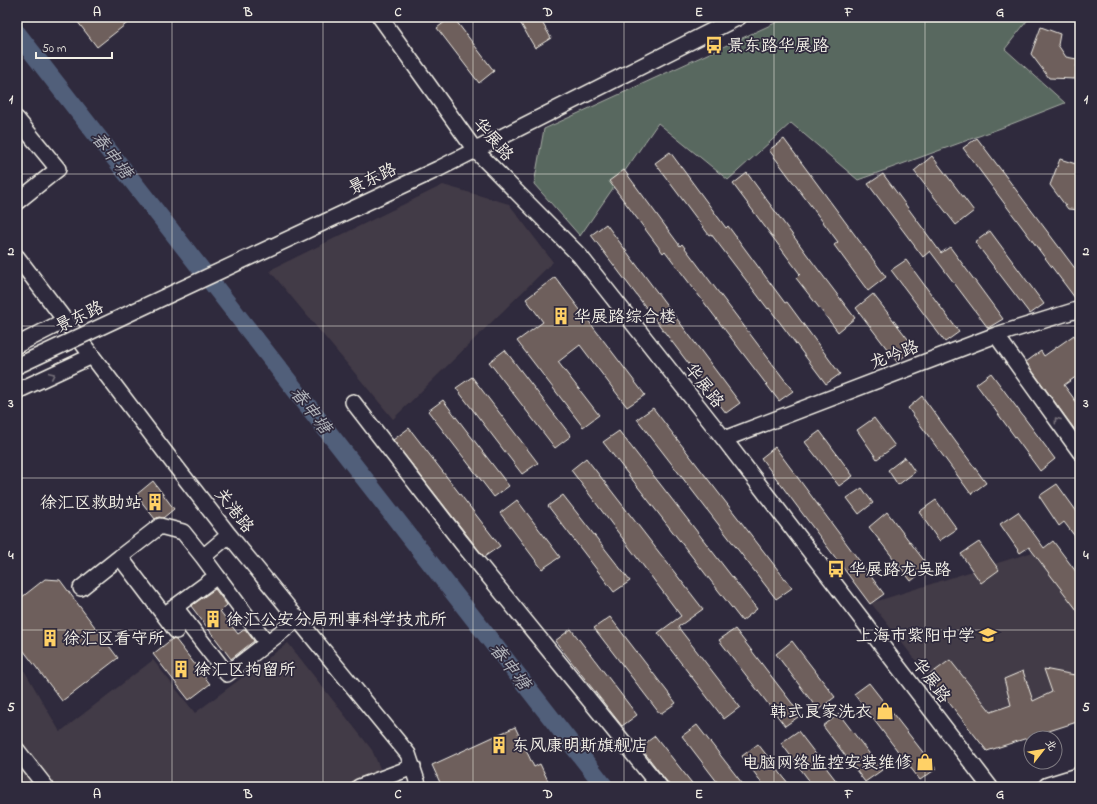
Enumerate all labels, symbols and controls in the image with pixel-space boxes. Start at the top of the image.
text: A [93,3,101,22]
text: B [243,3,253,22]
text: C [394,3,402,22]
text: D [542,3,553,22]
text: E [695,3,703,22]
text: F [844,3,854,22]
text: G [996,3,1004,22]
scale bar [36,34,112,60]
place label: 景东路华展路 [727,34,829,59]
bus stop icon: 景东路华展路 [704,35,724,55]
text: 50 m [42,40,66,58]
text: 1 [9,90,14,109]
text: 1 [1084,90,1089,109]
street label: 华展路 [467,113,519,167]
water label: 春申塘 [84,127,139,187]
street label: 景东路 [344,157,401,201]
text: 2 [7,242,15,261]
text: 2 [1082,242,1090,261]
street label: 景东路 [51,295,108,339]
place label: 华展路综合楼 [574,305,676,330]
building icon: 华展路综合楼 [551,306,571,326]
street label: 龙吟路 [866,335,923,376]
street label: 华展路 [678,358,729,414]
one-way arrow [49,371,56,379]
water label: 春申塘 [283,382,338,442]
text: 3 [7,394,14,413]
text: 3 [1082,394,1089,413]
one-way arrow [1055,418,1062,425]
street label: 关港路 [208,483,259,539]
place label: 徐汇区救助站 [40,491,142,516]
building icon: 徐汇区救助站 [145,492,165,512]
text: 4 [7,546,14,565]
text: 4 [1082,546,1089,565]
place label: 华展路龙吴路 [849,558,951,583]
bus stop icon: 华展路龙吴路 [826,559,846,579]
place label: 徐汇公安分局刑事科学技术所 [226,608,447,633]
building icon: 徐汇公安分局刑事科学技术所 [203,609,223,629]
place label: 上海市紫阳中学 [856,624,975,649]
school or university icon: 上海市紫阳中学 [978,625,998,645]
place label: 徐汇区看守所 [63,627,165,652]
building icon: 徐汇区看守所 [40,628,60,648]
water label: 春申塘 [482,638,537,698]
street label: 华展路 [905,653,956,709]
place label: 徐汇区拘留所 [194,658,296,683]
building icon: 徐汇区拘留所 [171,659,191,679]
text: 5 [7,698,15,717]
text: 5 [1082,698,1090,717]
place label: 韩式良家洗衣 [770,700,872,725]
shop icon: 韩式良家洗衣 [875,701,895,721]
north arrow [1023,730,1063,770]
place label: 东风康明斯旗舰店 [512,734,648,759]
building icon: 东风康明斯旗舰店 [489,735,509,755]
text: 北 [1041,737,1060,754]
place label: 电脑网络监控安装维修 [742,751,912,776]
shop icon: 电脑网络监控安装维修 [915,752,935,772]
text: A [93,785,101,804]
text: B [243,785,253,804]
text: C [394,785,402,804]
text: D [542,785,553,804]
text: E [695,785,703,804]
text: F [844,785,854,804]
text: G [996,785,1004,804]

